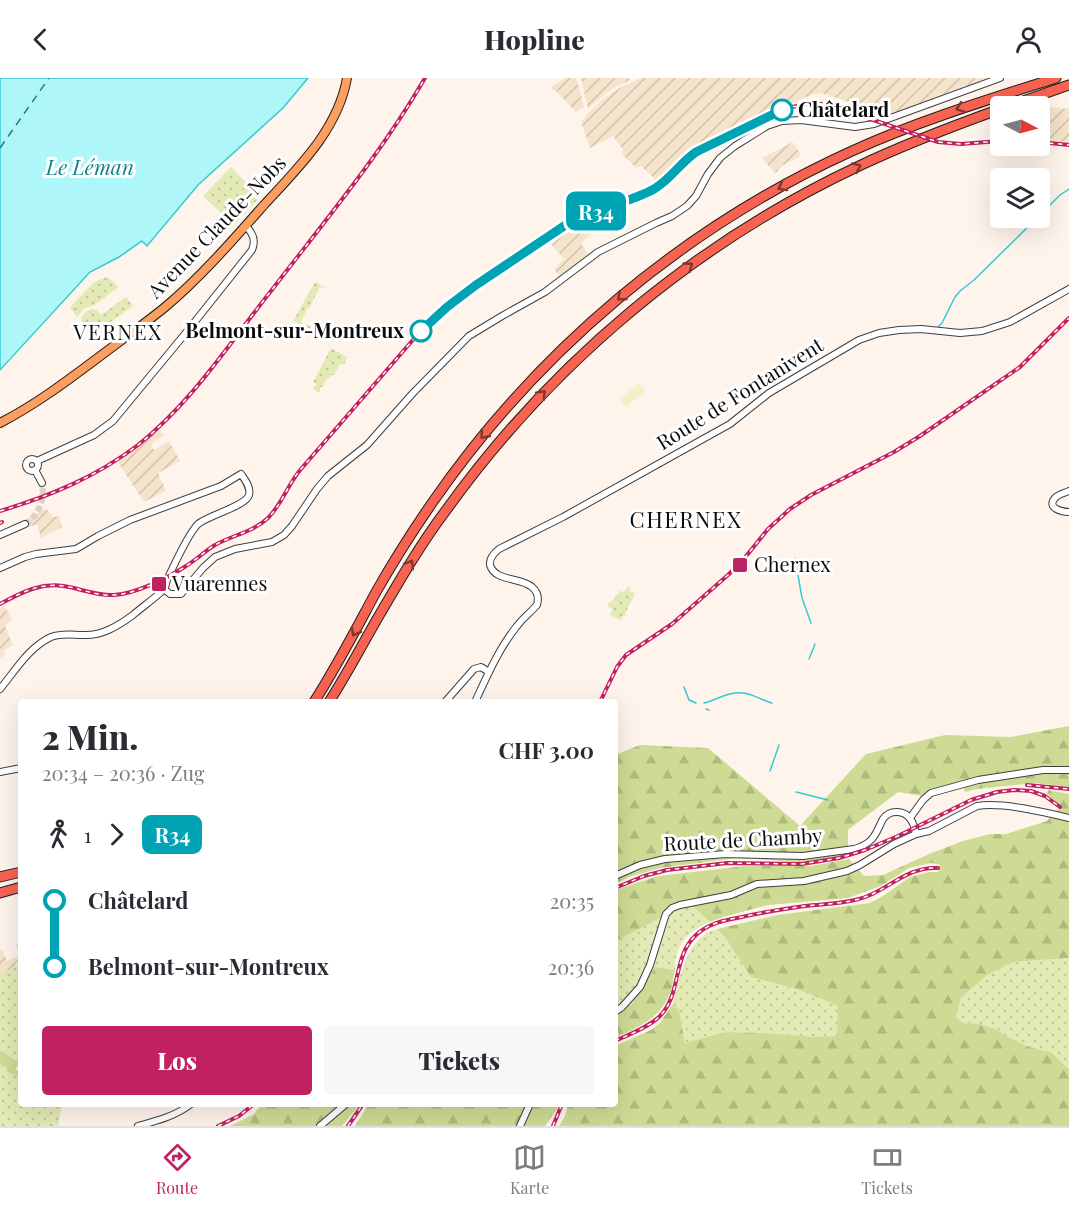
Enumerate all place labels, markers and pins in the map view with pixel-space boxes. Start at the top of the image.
place label: Châtelard [798,95,889,122]
marker: Châtelard [771,99,793,121]
place label: Belmont-sur-Montreux [185,316,404,343]
marker: Belmont-sur-Montreux [410,320,432,342]
place label: Chernex [754,550,831,577]
marker: Chernex [731,556,749,574]
place label: Vuarennes [171,569,267,596]
marker: Vuarennes [150,575,168,593]

